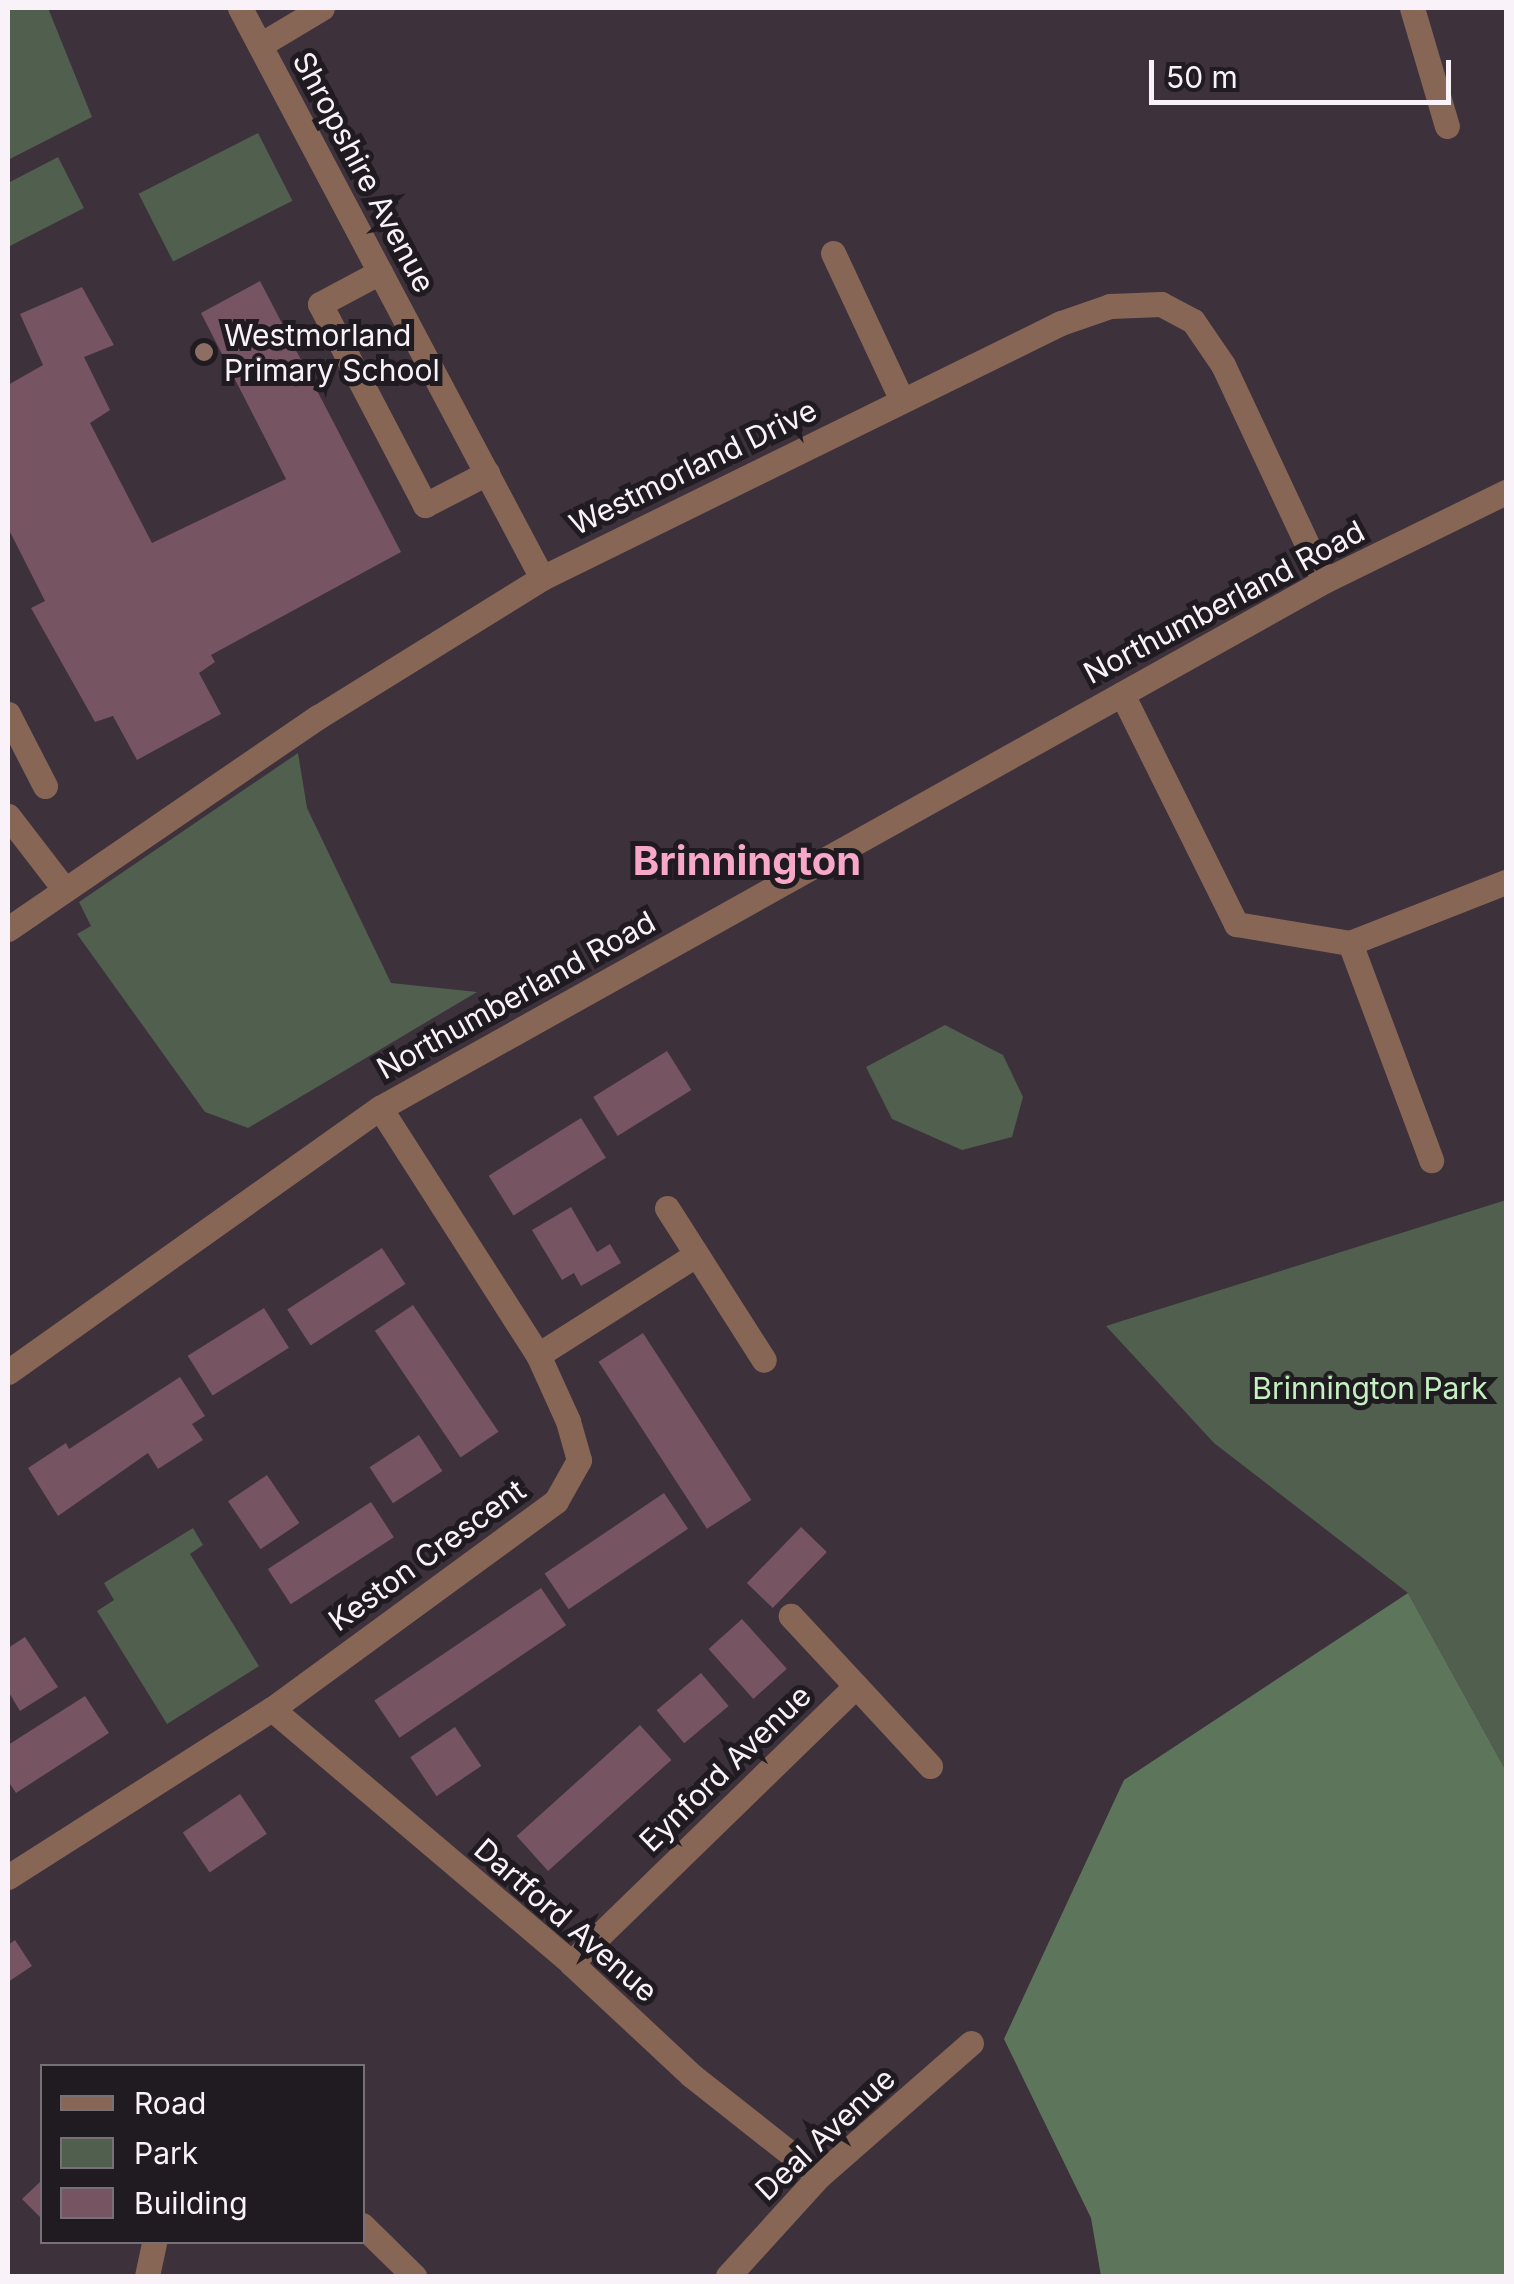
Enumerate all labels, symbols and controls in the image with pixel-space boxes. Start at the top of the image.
scale bar [1154,40,1456,102]
street label: Shropshire Avenue [285,46,443,298]
text: 50 m [1166,59,1238,95]
place label: Westmorland Primary School [224,317,440,388]
marker: Westmorland Primary School [193,341,215,363]
street label: Westmorland Drive [564,392,822,542]
street label: Northumberland Road [1078,513,1370,691]
district label: Brinnington [633,837,861,885]
street label: Northumberland Road [371,903,661,1087]
park label: Brinnington Park [1252,1370,1488,1406]
street label: Keston Crescent [322,1472,532,1638]
street label: Eynford Avenue [632,1677,818,1859]
street label: Dartford Avenue [467,1831,665,2009]
street label: Deal Avenue [748,2060,902,2208]
legend [40,2064,365,2244]
text: Road [134,2085,206,2121]
text: Park [134,2135,198,2171]
text: Building [134,2185,248,2221]

